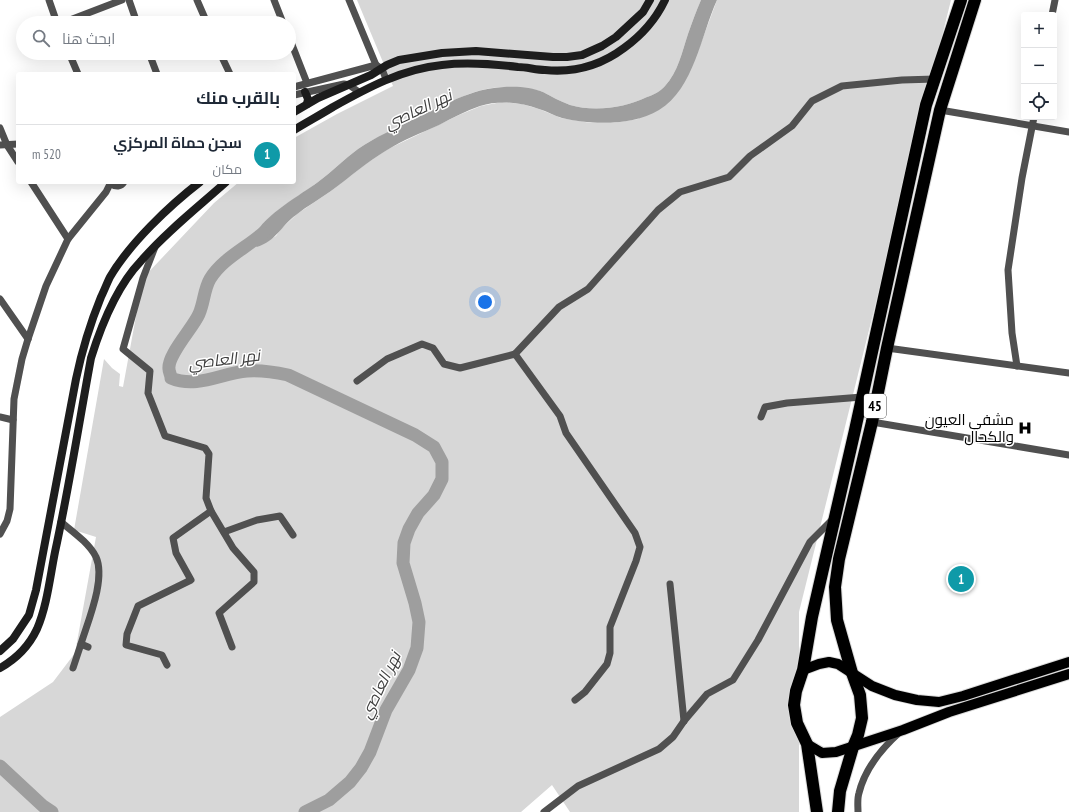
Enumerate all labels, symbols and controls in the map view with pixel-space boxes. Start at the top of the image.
map controls [1021,12,1057,120]
button: + [1021,12,1057,48]
search box [16,16,296,60]
icon: search [30,27,52,49]
text: ابحث هنا [62,29,115,48]
button: − [1021,48,1057,84]
water label: نهر العاصي [381,84,458,136]
button: locate [1021,84,1057,120]
text: بالقرب منك [196,87,280,109]
text: سجن حماة المركزي [113,133,242,152]
text: 520 m [32,146,61,163]
text: 1 [264,146,270,163]
text: مكان [213,161,242,178]
your location [475,292,495,312]
water label: نهر العاصي [187,344,263,376]
road number: 45 [864,394,886,418]
place label: مشفى العيون والكحال [925,410,1014,446]
hospital icon: مشفى العيون والكحال [1017,420,1033,436]
pin: 1 [948,564,974,594]
water label: نهر العاصي [355,647,408,723]

